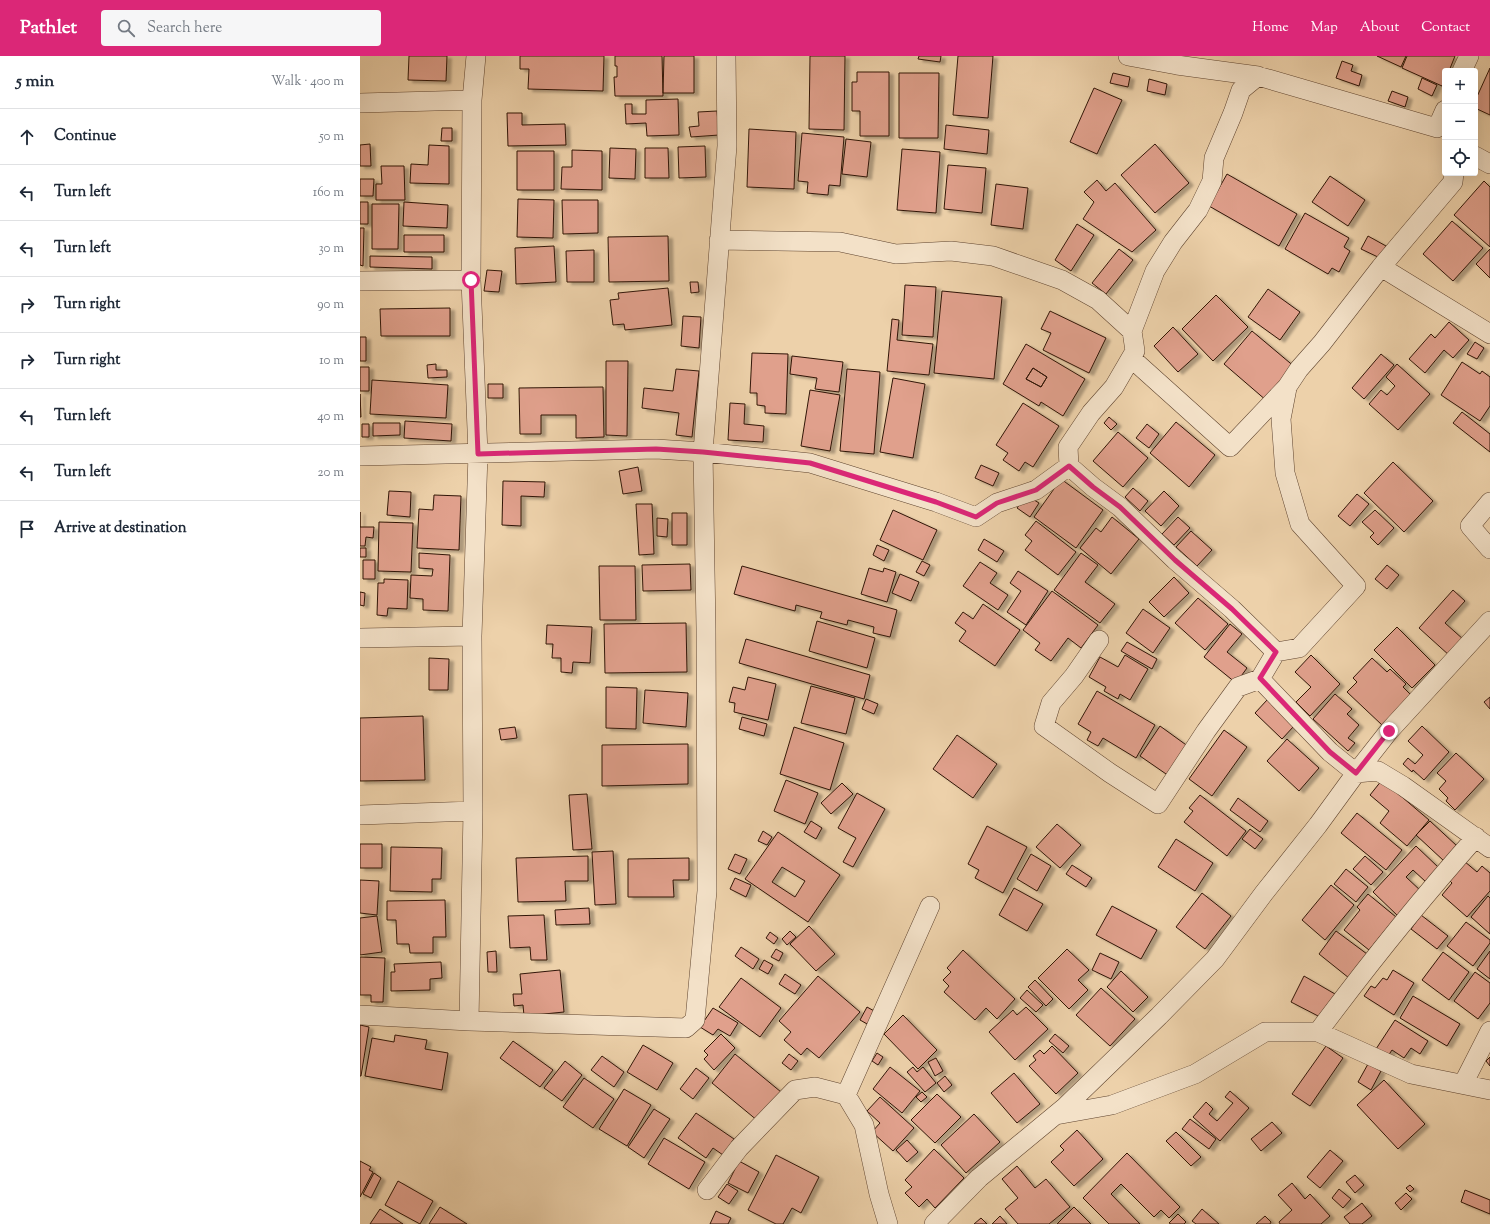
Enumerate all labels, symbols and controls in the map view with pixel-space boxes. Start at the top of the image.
search box [101,10,381,46]
text: Pathlet [20,15,77,42]
icon: search [115,17,137,39]
text: Search here [147,18,222,39]
text: Home [1252,18,1289,38]
text: Map [1311,18,1338,38]
text: About [1360,18,1399,38]
text: Contact [1421,18,1470,38]
map controls [1442,68,1478,176]
button: + [1442,68,1478,104]
text: 5 min [16,70,54,94]
text: Walk · 400 m [271,73,344,91]
button: − [1442,104,1478,140]
icon: ahead [16,126,38,148]
text: Continue [54,126,116,147]
text: 50 m [319,128,344,146]
button: locate [1442,140,1478,176]
icon: left [16,182,38,204]
text: Turn left [54,182,111,203]
text: 160 m [313,184,344,202]
icon: left [16,238,38,260]
text: Turn left [54,238,111,259]
text: 30 m [318,240,344,258]
route start [462,271,480,289]
icon: right [16,294,38,316]
text: Turn right [54,294,120,315]
text: 90 m [317,296,344,314]
icon: right [16,350,38,372]
text: Turn right [54,350,120,371]
text: 10 m [319,352,344,370]
icon: left [16,406,38,428]
text: Turn left [54,406,111,427]
text: 40 m [317,408,344,426]
icon: left [16,462,38,484]
text: Turn left [54,462,111,483]
text: 20 m [318,464,344,482]
icon: arrive [16,518,38,540]
text: Arrive at destination [54,518,187,539]
route end [1380,722,1398,740]

